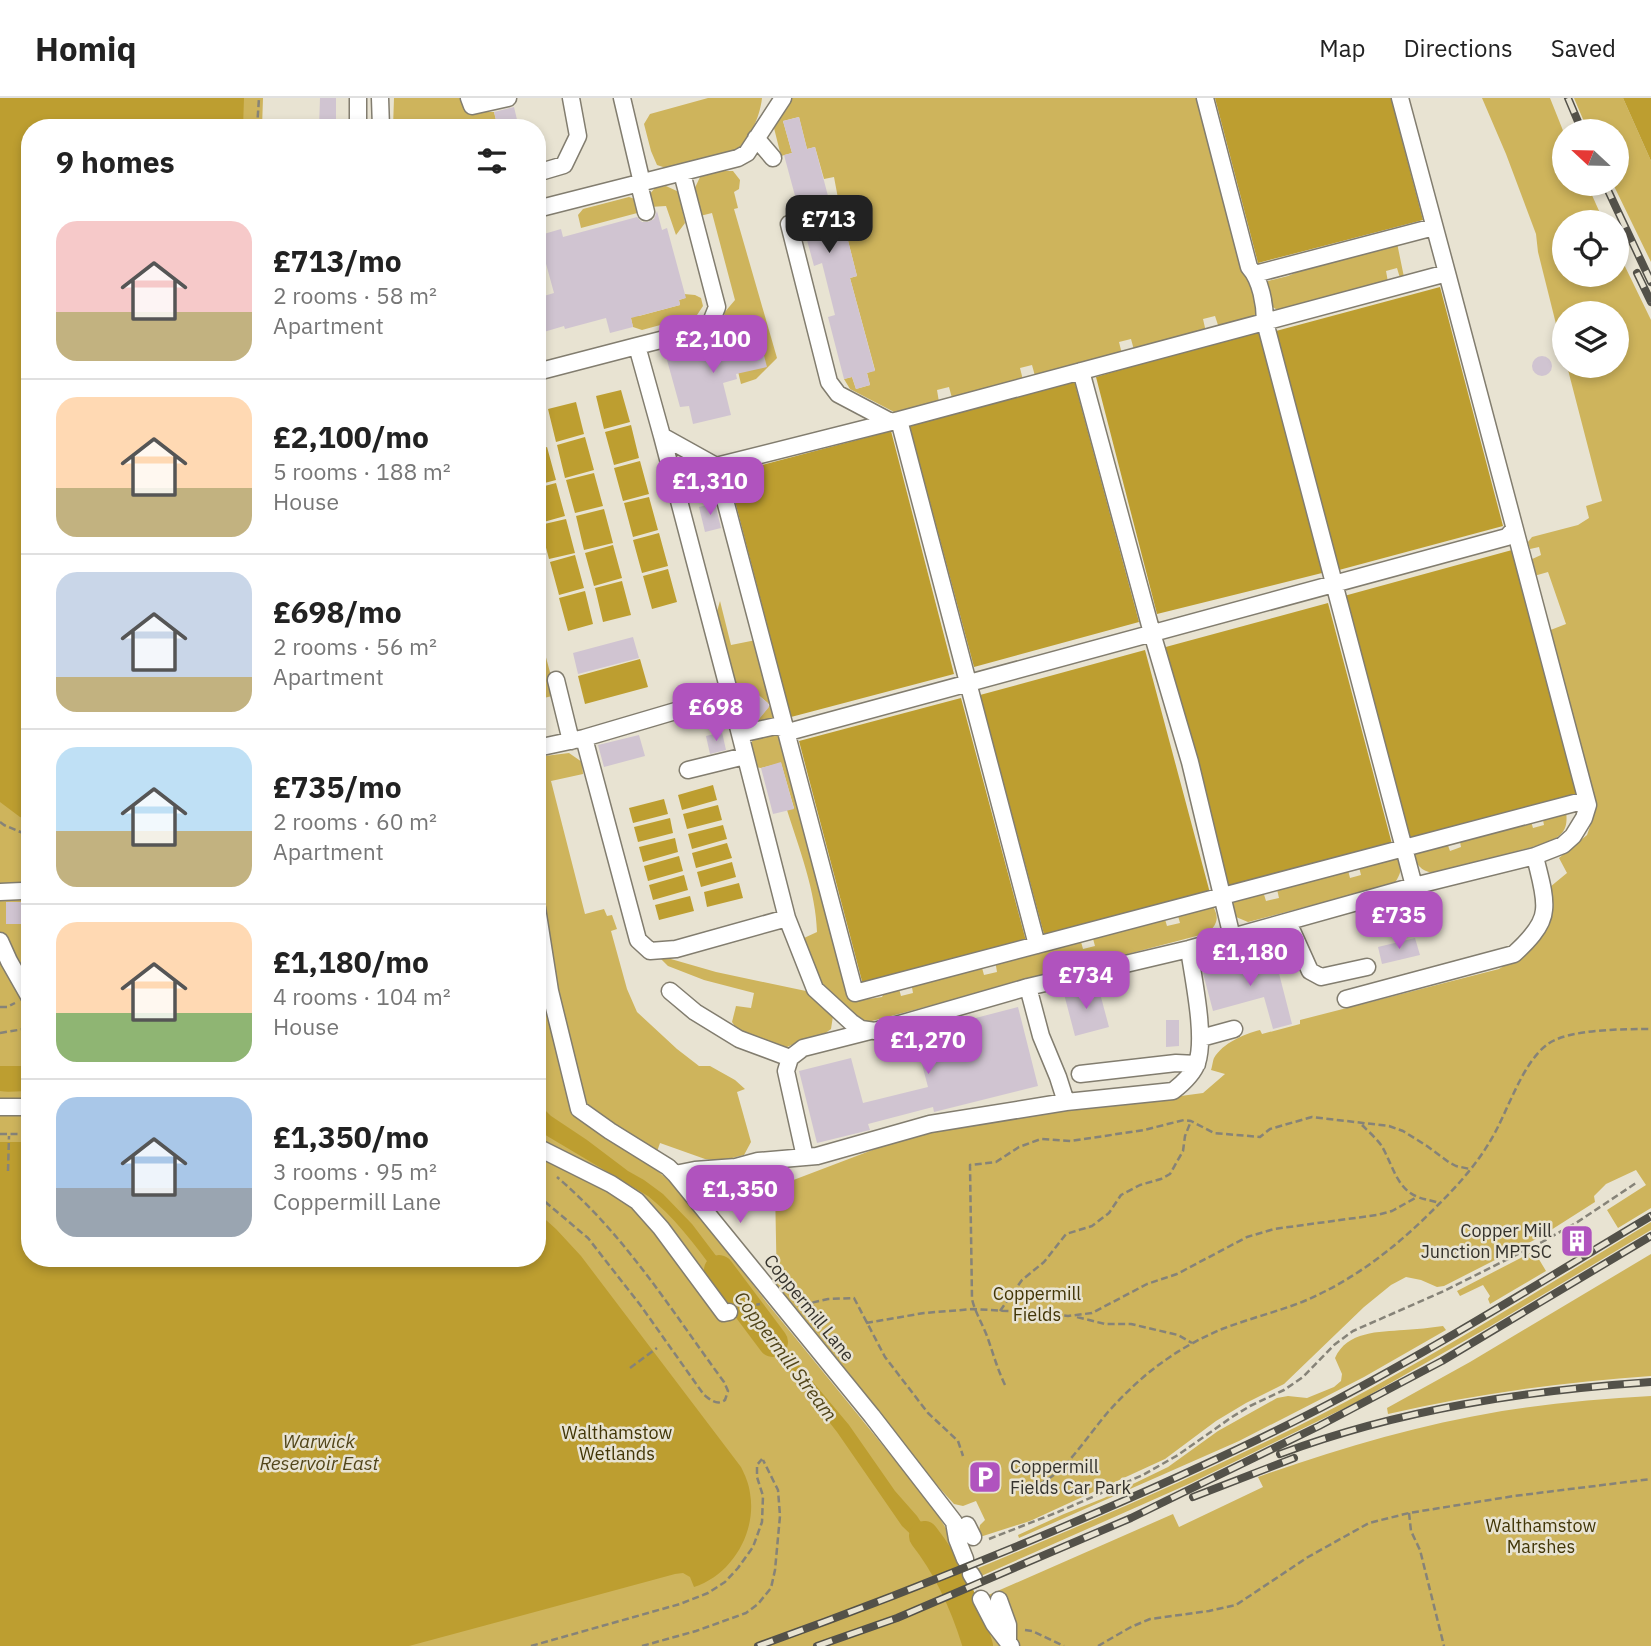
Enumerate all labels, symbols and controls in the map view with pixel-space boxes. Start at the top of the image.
text: Homiq [35,27,137,70]
text: Map [1319,32,1365,64]
text: Directions [1403,32,1513,64]
text: Saved [1551,32,1616,64]
north arrow [1552,119,1629,196]
map controls [1552,119,1629,378]
text: 9 homes [56,142,175,181]
icon: filters [473,142,511,180]
pin: £713 [788,195,870,255]
text: £713 [802,203,856,233]
button: locate [1552,210,1629,287]
text: £713/mo [273,241,402,280]
icon: home [112,249,196,333]
text: 2 rooms · 58 m² [273,280,437,310]
button: layers [1552,301,1629,378]
text: Apartment [273,310,384,340]
pin: £2,100 [656,316,770,375]
text: £2,100 [675,323,751,353]
text: £2,100/mo [273,417,429,456]
icon: home [112,425,196,509]
text: 5 rooms · 188 m² [273,456,451,486]
pin: £1,310 [653,458,767,517]
text: £1,310 [672,465,748,495]
text: House [273,486,339,516]
text: £698/mo [273,592,402,631]
icon: home [112,600,196,684]
text: 2 rooms · 56 m² [273,631,437,661]
text: Apartment [273,661,384,691]
pin: £698 [675,684,757,743]
text: £698 [689,691,743,721]
text: £735/mo [273,767,402,806]
icon: home [112,775,196,859]
text: 2 rooms · 60 m² [273,806,437,836]
text: Apartment [273,836,384,866]
pin: £735 [1358,892,1440,951]
text: £735 [1372,899,1426,929]
pin: £1,180 [1193,928,1307,988]
text: £1,180 [1212,936,1288,966]
text: £1,180/mo [273,942,429,981]
icon: home [112,950,196,1034]
pin: £734 [1045,951,1127,1011]
text: £734 [1059,959,1113,989]
text: 4 rooms · 104 m² [273,981,451,1011]
text: House [273,1011,339,1041]
pin: £1,270 [871,1016,985,1076]
text: £1,270 [890,1024,966,1054]
text: £1,350/mo [273,1117,429,1156]
icon: home [112,1125,196,1209]
text: 3 rooms · 95 m² [273,1156,437,1186]
pin: £1,350 [683,1166,797,1225]
text: £1,350 [702,1173,778,1203]
text: Coppermill Lane [273,1186,441,1216]
place label: Copper Mill Junction MPTSC [1421,1219,1552,1263]
building icon: Copper Mill Junction MPTSC [1558,1222,1596,1260]
street label: Coppermill Lane [759,1249,860,1366]
park label: Coppermill Fields [993,1282,1081,1326]
water label: Coppermill Stream [729,1286,843,1426]
park label: Walthamstow Wetlands [562,1421,673,1465]
water label: Warwick Reservoir East [259,1429,379,1475]
place label: Coppermill Fields Car Park [1010,1455,1131,1499]
parking icon: Coppermill Fields Car Park [966,1458,1004,1496]
park label: Walthamstow Marshes [1486,1514,1597,1558]

